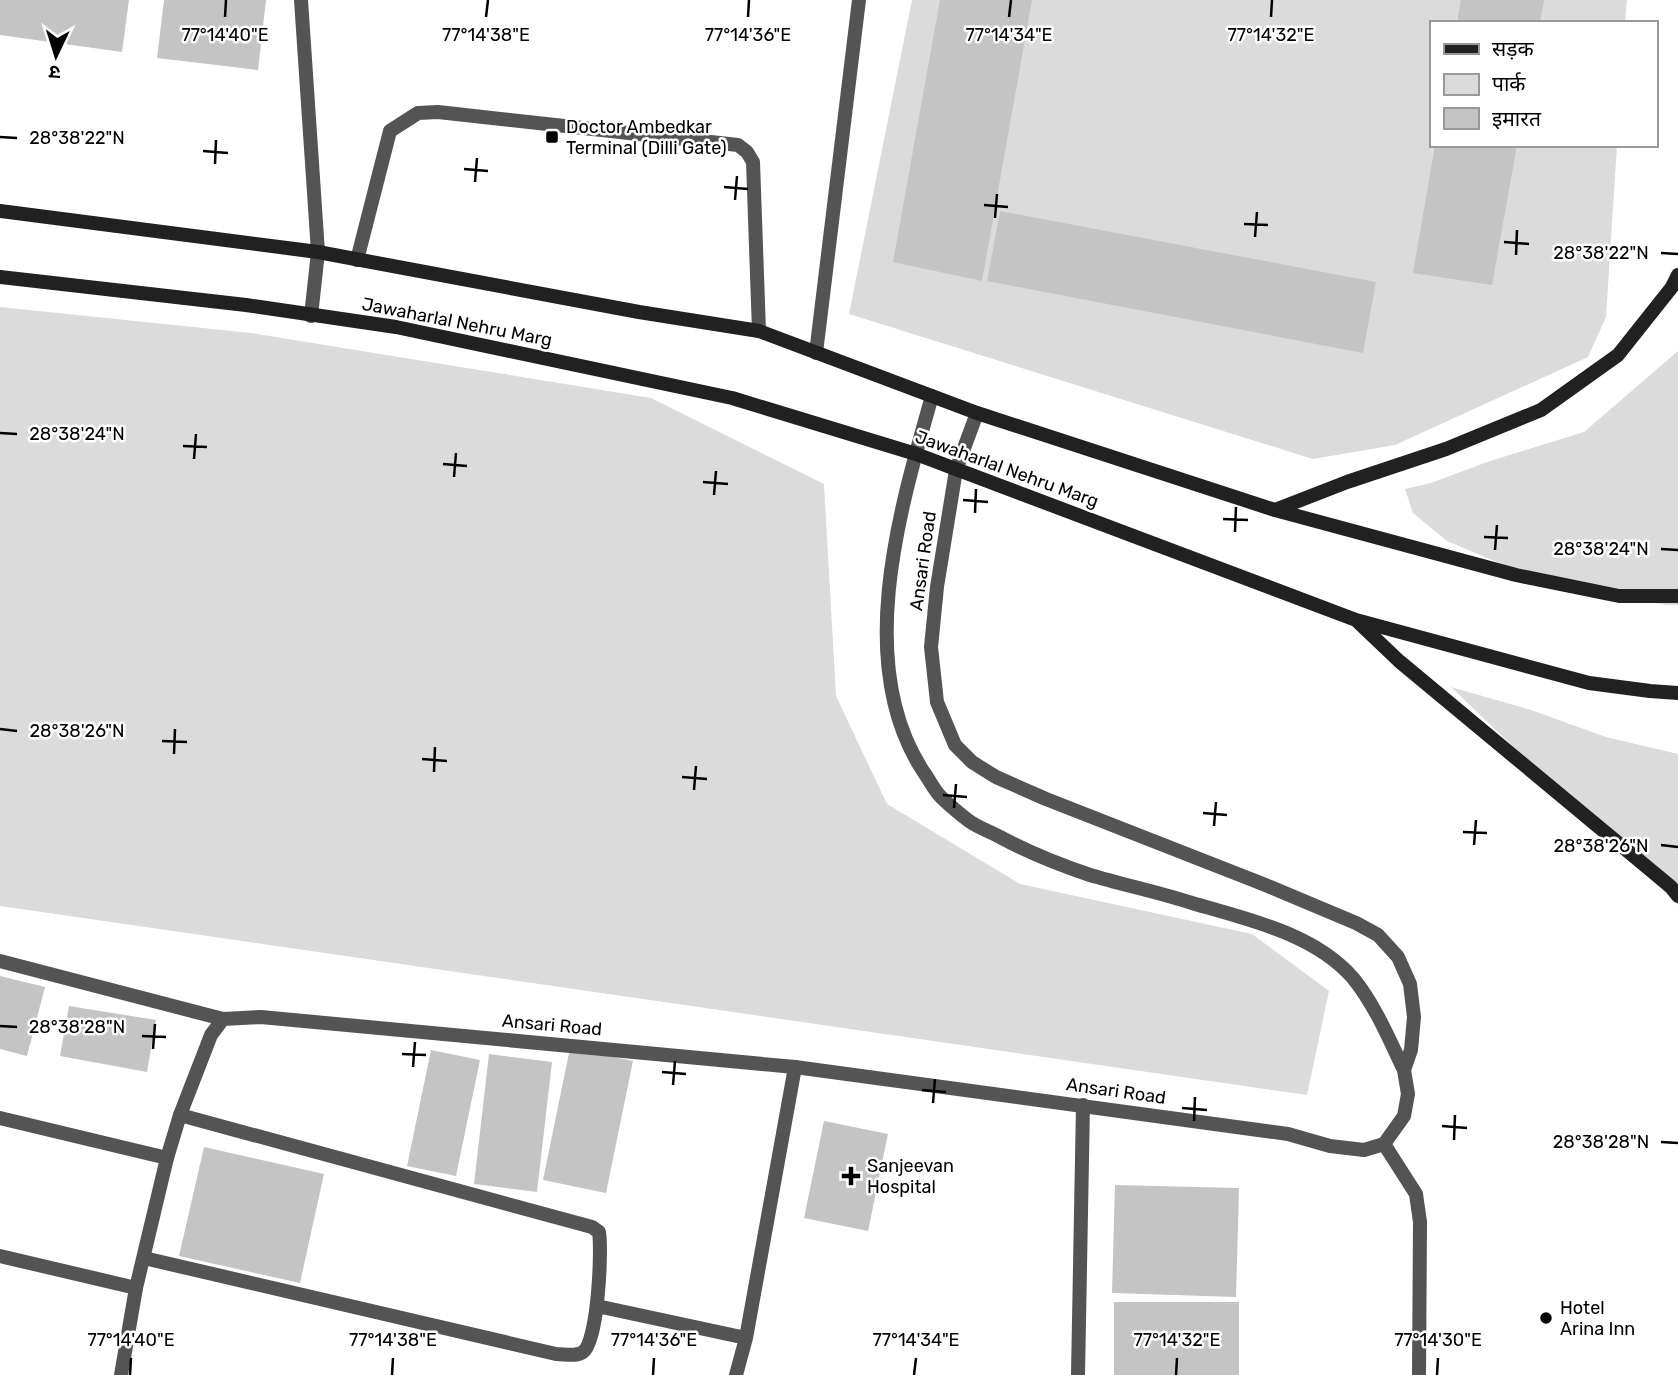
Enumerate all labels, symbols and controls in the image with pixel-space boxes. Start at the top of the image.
north arrow [21,21,91,91]
legend [1430,21,1657,147]
text: 77°14'40"E [181,24,269,46]
text: 77°14'38"E [442,24,530,46]
text: 77°14'36"E [705,24,791,46]
text: 77°14'34"E [965,24,1053,46]
text: 77°14'32"E [1228,24,1314,46]
text: सड़क [1492,36,1534,61]
text: उ [48,61,61,84]
text: पार्क [1492,71,1526,96]
text: इमारत [1492,106,1542,131]
place label: Doctor Ambedkar Terminal (Dilli Gate) [566,116,727,159]
text: 28°38'22"N [29,127,125,149]
marker: Doctor Ambedkar Terminal (Dilli Gate) [544,129,560,145]
text: 28°38'22"N [1553,242,1649,264]
street label: Jawaharlal Nehru Marg [360,293,554,351]
text: 28°38'24"N [29,423,125,445]
street label: Jawaharlal Nehru Marg [912,426,1102,512]
street label: Ansari Road [905,510,941,612]
text: 28°38'24"N [1553,538,1649,560]
text: 28°38'26"N [29,720,125,742]
text: 28°38'26"N [1553,835,1649,857]
street label: Ansari Road [501,1010,603,1040]
text: 28°38'28"N [29,1016,125,1038]
street label: Ansari Road [1065,1073,1167,1109]
text: 28°38'28"N [1553,1131,1649,1153]
place label: Sanjeevan Hospital [867,1155,954,1198]
marker: Sanjeevan Hospital [841,1166,861,1186]
place label: Hotel Arina Inn [1560,1297,1635,1340]
marker: Hotel Arina Inn [1538,1310,1554,1326]
text: 77°14'40"E [87,1329,175,1351]
text: 77°14'38"E [349,1329,437,1351]
text: 77°14'36"E [611,1329,697,1351]
text: 77°14'34"E [872,1329,960,1351]
text: 77°14'32"E [1134,1329,1220,1351]
text: 77°14'30"E [1394,1329,1482,1351]

